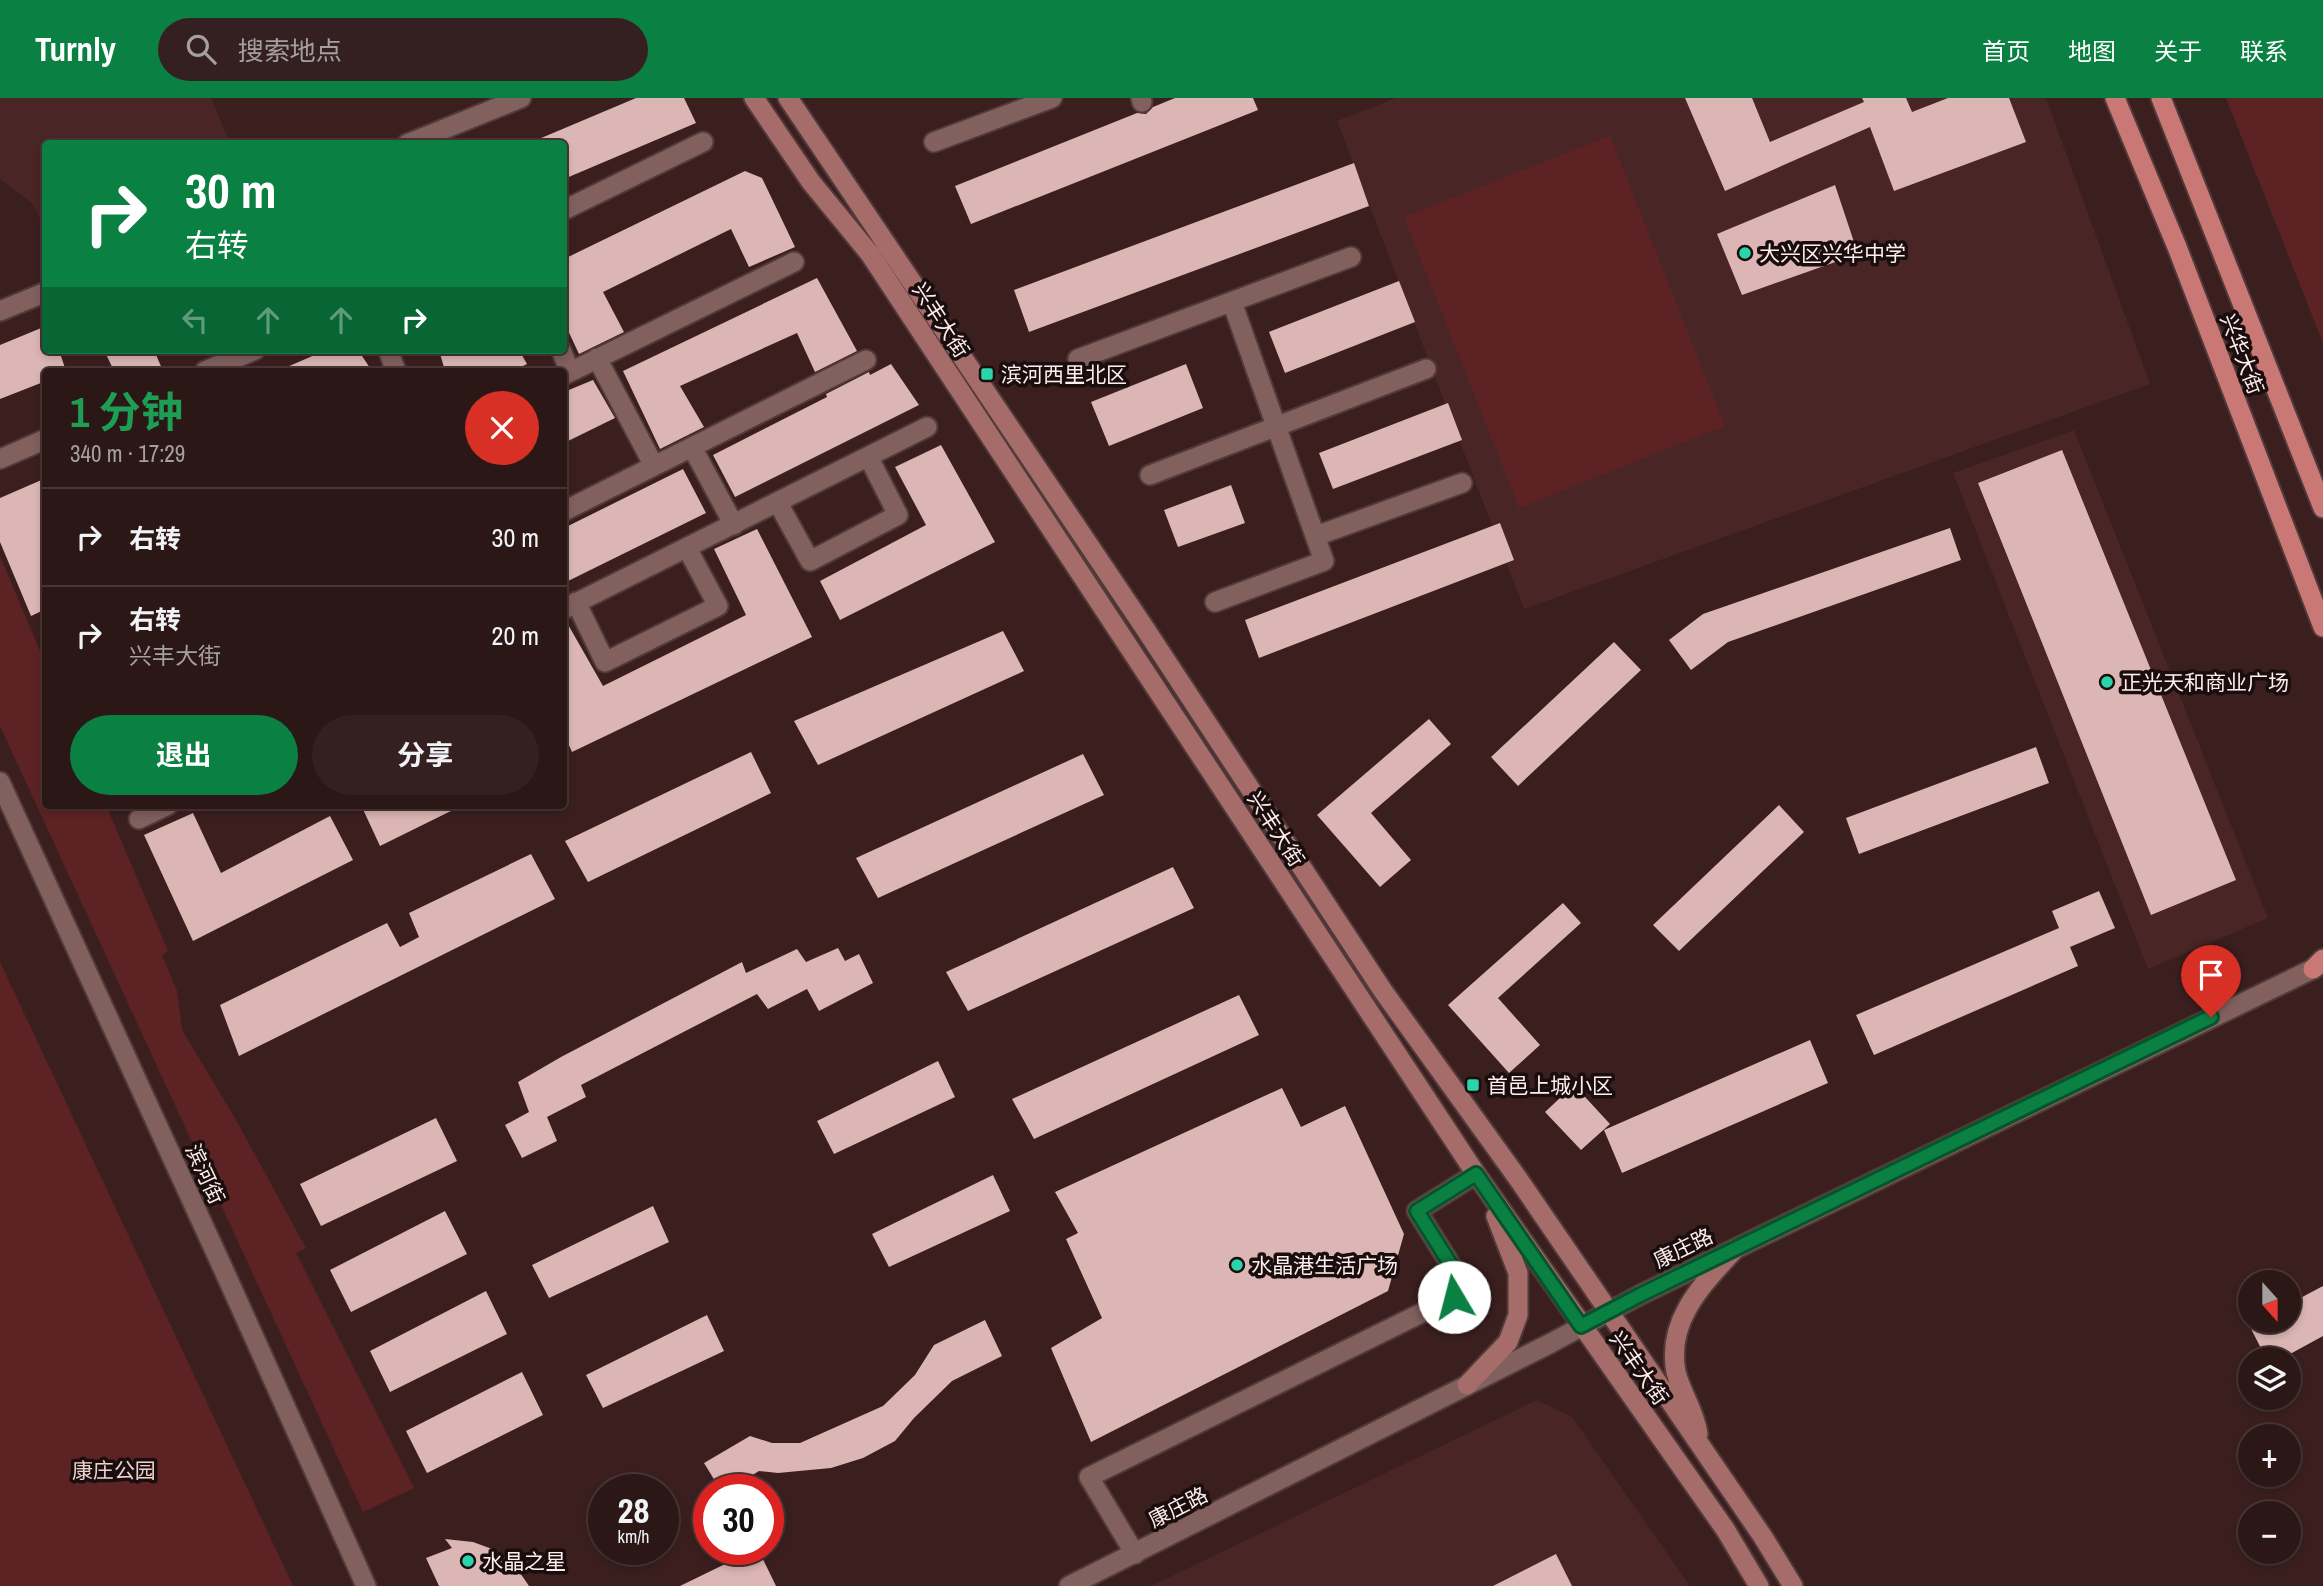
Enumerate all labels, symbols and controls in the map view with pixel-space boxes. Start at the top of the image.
search box [158,18,648,81]
text: Turnly [35,27,116,71]
icon: search [182,30,220,68]
text: 搜索地点 [238,33,342,68]
text: 首页 [1982,35,2030,67]
text: 地图 [2068,35,2116,67]
text: 关于 [2154,35,2202,67]
text: 联系 [2240,35,2288,67]
text: 30 m [185,157,277,223]
icon: right [70,168,161,259]
text: 右转 [185,224,249,267]
place label: 大兴区兴华中学 [1759,239,1906,268]
marker: 大兴区兴华中学 [1737,245,1753,261]
street label: 兴丰大街 [906,277,976,363]
icon: left [176,301,214,339]
icon: ahead [249,301,287,339]
icon: ahead [322,301,360,339]
icon: right [395,301,433,339]
street label: 兴华大街 [2213,310,2271,398]
place label: 滨河西里北区 [1001,360,1127,389]
marker: 滨河西里北区 [979,366,995,382]
text: 1 分钟 [70,384,183,440]
button: close [465,391,539,465]
text: 340 m · 17:29 [70,438,185,469]
icon: right [70,518,108,556]
text: 30 m [492,520,539,555]
text: 右转 [129,521,181,556]
text: 右转 [129,602,181,637]
icon: right [70,616,108,654]
text: 20 m [492,618,539,653]
text: 兴丰大街 [129,640,221,671]
place label: 正光天和商业广场 [2121,668,2289,697]
marker: 正光天和商业广场 [2099,674,2115,690]
button: 退出 [70,715,298,795]
button: 分享 [312,715,539,795]
street label: 兴丰大街 [1241,786,1311,872]
pin [2181,945,2241,1017]
icon: arrive [2192,956,2230,994]
place label: 首邑上城小区 [1487,1071,1613,1100]
marker: 首邑上城小区 [1465,1077,1481,1093]
street label: 滨河街 [179,1139,231,1209]
street label: 康庄路 [1648,1221,1718,1275]
place label: 水晶港生活广场 [1251,1251,1398,1280]
marker: 水晶港生活广场 [1229,1257,1245,1273]
position arrow [1417,1260,1491,1334]
north arrow [2238,1270,2301,1334]
map controls [2238,1270,2301,1564]
street label: 兴丰大街 [1603,1325,1675,1411]
button: layers [2238,1347,2301,1410]
button: + [2238,1424,2301,1487]
park label: 康庄公园 [72,1456,156,1485]
speed limit sign: 30 [693,1474,784,1565]
street label: 康庄路 [1143,1480,1213,1534]
text: 28 [618,1487,649,1534]
button: − [2238,1501,2301,1564]
text: km/h [618,1524,650,1549]
place label: 水晶之星 [482,1547,566,1576]
marker: 水晶之星 [460,1553,476,1569]

